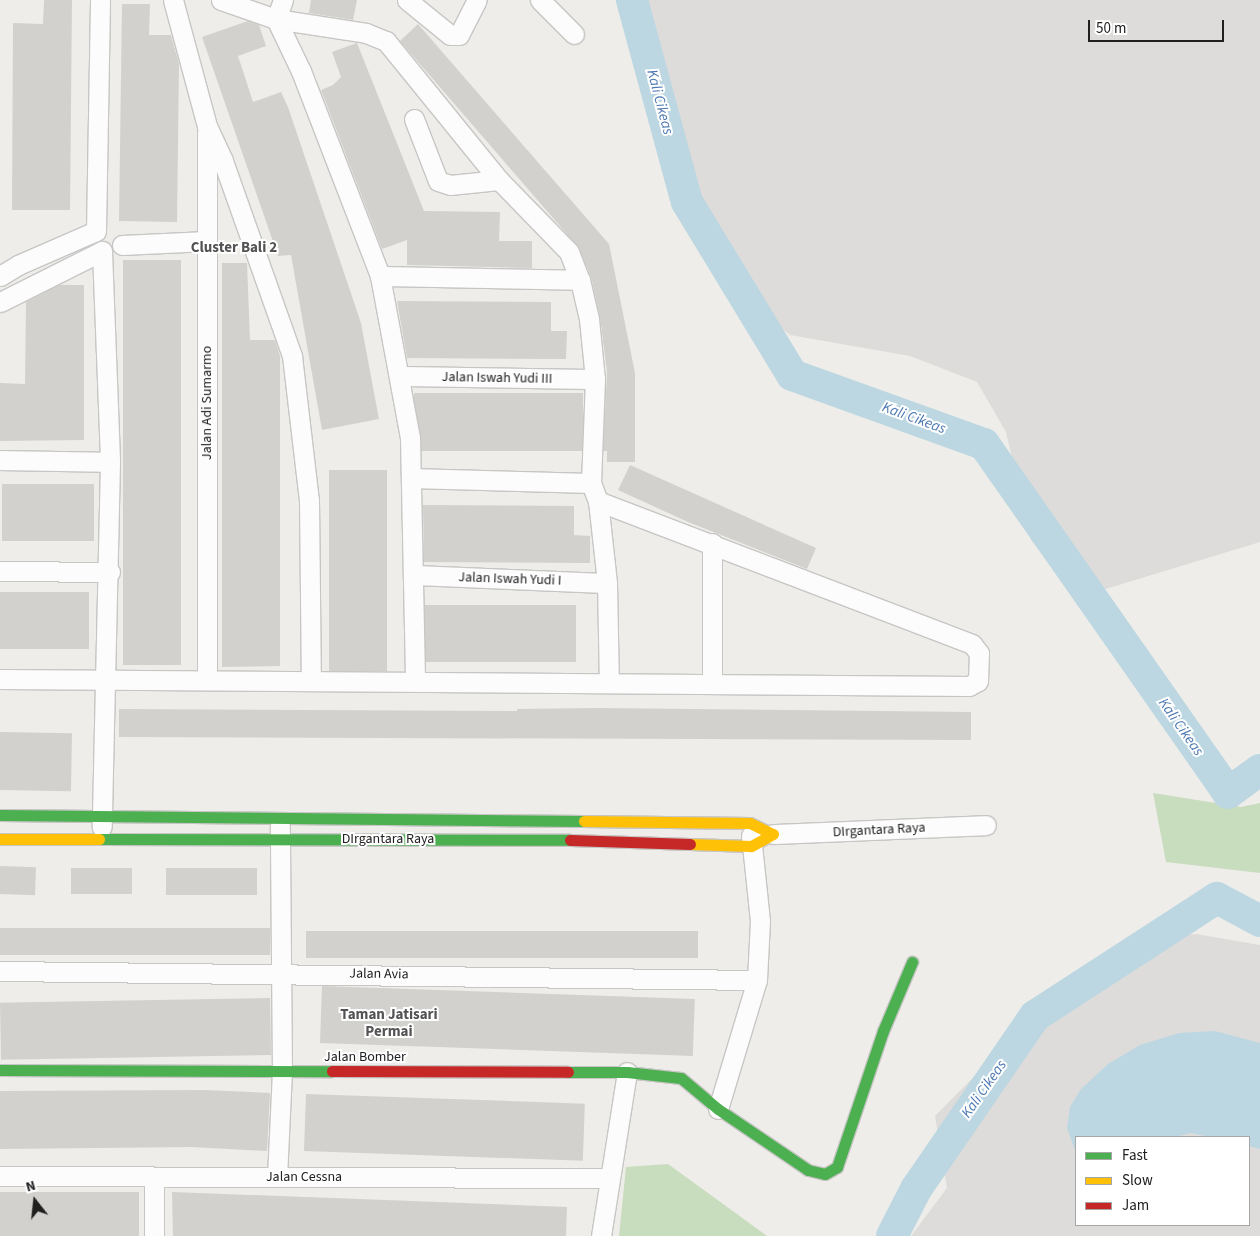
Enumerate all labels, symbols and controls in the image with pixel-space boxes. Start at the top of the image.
scale bar [1090,10,1226,42]
text: 50 m [1096,18,1126,39]
water label: Kali Cikeas [643,68,677,136]
district label: Cluster Bali 2 [191,239,277,257]
street label: Jalan Adi Sumarmo [199,346,215,460]
street label: Jalan Iswah Yudi III [442,369,552,387]
water label: Kali Cikeas [880,398,948,438]
street label: Jalan Iswah Yudi I [458,569,562,589]
water label: Kali Cikeas [1155,695,1207,759]
street label: DIrgantara Raya [832,819,926,841]
street label: DIrgantara Raya [342,831,434,847]
street label: Jalan Avia [349,965,409,983]
district label: Taman Jatisari Permai [340,1005,438,1040]
street label: Jalan Bomber [324,1049,406,1065]
water label: Kali Cikeas [958,1057,1010,1121]
legend [1075,1136,1250,1226]
text: Fast [1122,1145,1148,1166]
street label: Jalan Cessna [266,1169,342,1185]
text: Slow [1122,1170,1153,1191]
north arrow [10,1176,60,1226]
text: N [24,1176,38,1197]
text: Jam [1122,1195,1149,1216]

